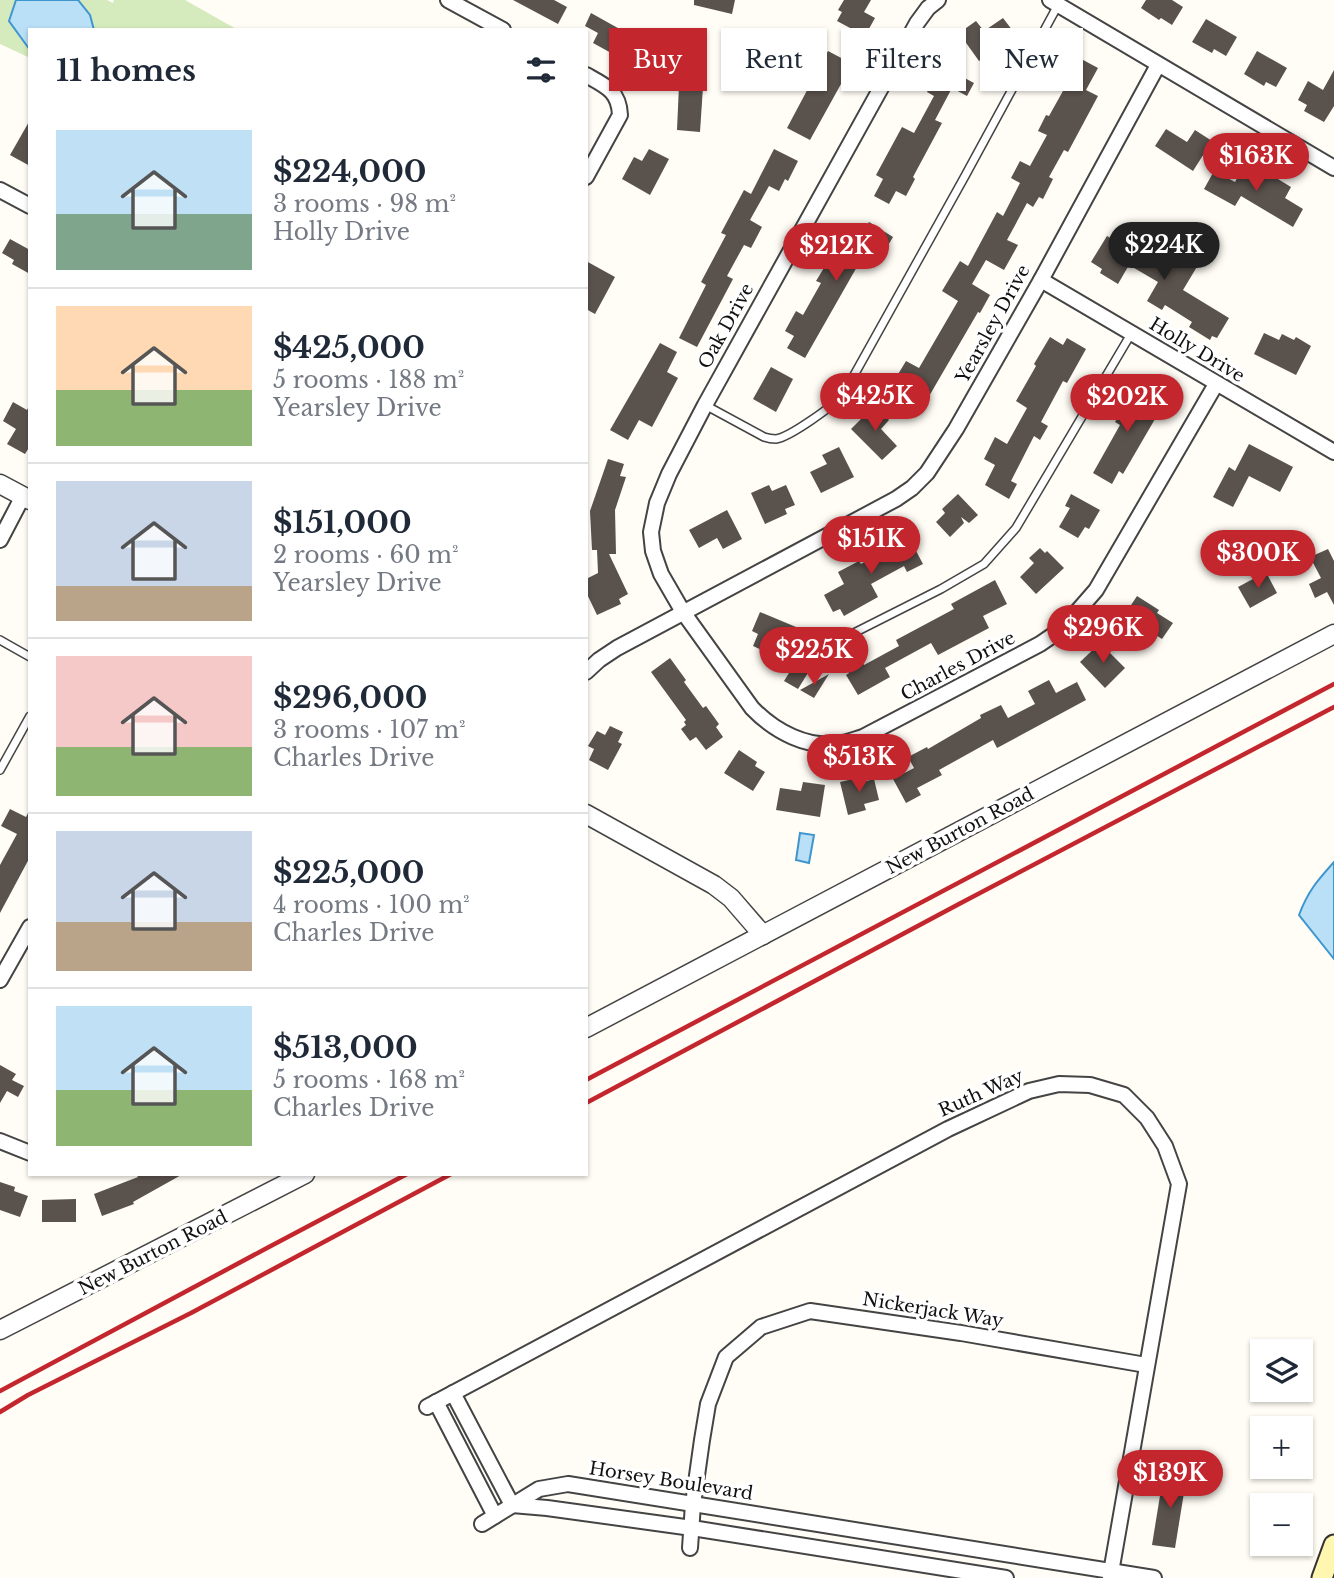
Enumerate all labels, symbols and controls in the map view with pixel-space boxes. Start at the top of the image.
chip: Buy [609,28,707,91]
chip: Rent [721,28,827,91]
chip: Filters [841,28,966,91]
chip: New [980,28,1083,91]
icon: filters [522,51,560,89]
text: 11 homes [56,52,196,89]
pin: $163K [1207,134,1305,193]
text: $163K [1219,142,1293,170]
text: $224,000 [273,153,427,190]
icon: home [112,158,196,242]
text: 3 rooms · 98 m² [273,190,456,218]
text: Holly Drive [273,218,410,246]
pin: $224K [1115,222,1213,282]
pin: $212K [787,224,885,283]
text: $224K [1125,231,1203,259]
text: $212K [799,232,873,260]
street label: Yearsley Drive [951,261,1035,388]
street label: Oak Drive [694,279,758,373]
street label: Holly Drive [1145,313,1249,387]
text: $425,000 [273,329,425,366]
icon: home [112,334,196,418]
text: 5 rooms · 188 m² [273,366,464,394]
pin: $425K [826,374,924,433]
pin: $202K [1078,374,1176,434]
text: $425K [836,382,914,410]
text: $202K [1086,383,1168,411]
text: Yearsley Drive [273,394,442,422]
text: $151,000 [273,504,412,541]
icon: home [112,509,196,593]
pin: $151K [822,516,920,576]
text: $151K [837,525,905,553]
pin: $300K [1209,530,1307,590]
text: $300K [1216,539,1300,567]
text: 2 rooms · 60 m² [273,541,459,569]
text: Yearsley Drive [273,569,442,597]
pin: $296K [1054,606,1152,665]
text: $296K [1063,614,1143,642]
street label: Charles Drive [897,627,1019,705]
pin: $225K [765,628,863,687]
text: $225K [775,636,853,664]
text: $296,000 [273,679,428,716]
icon: home [112,684,196,768]
text: 3 rooms · 107 m² [273,716,466,744]
pin: $513K [810,734,908,794]
text: $513K [823,743,895,771]
text: Charles Drive [273,744,434,772]
street label: New Burton Road [882,783,1038,879]
text: $225,000 [273,854,424,891]
icon: home [112,859,196,943]
text: 4 rooms · 100 m² [273,891,470,919]
text: Charles Drive [273,919,434,947]
text: $513,000 [273,1029,418,1066]
icon: home [112,1034,196,1118]
street label: Ruth Way [935,1064,1027,1121]
text: 5 rooms · 168 m² [273,1066,465,1094]
text: Charles Drive [273,1094,434,1122]
street label: New Burton Road [75,1206,231,1300]
street label: Nickerjack Way [861,1288,1005,1332]
map controls [1250,1339,1313,1556]
button: layers [1250,1339,1313,1402]
button: + [1250,1416,1313,1479]
pin: $139K [1121,1450,1219,1510]
street label: Horsey Boulevard [587,1457,755,1505]
text: $139K [1133,1459,1207,1487]
button: − [1250,1493,1313,1556]

